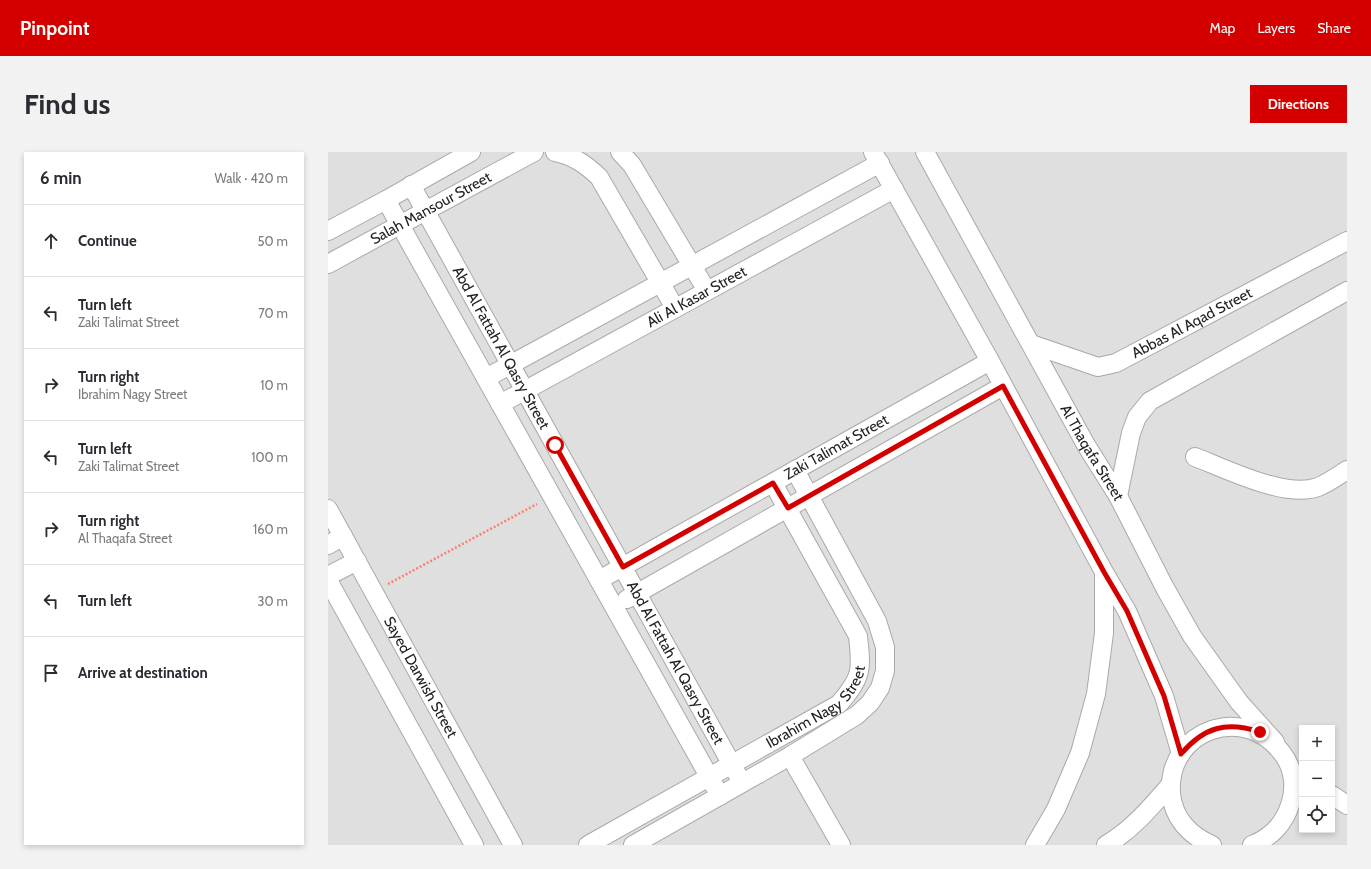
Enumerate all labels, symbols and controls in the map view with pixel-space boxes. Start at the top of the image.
text: Pinpoint [20,17,89,40]
text: Map [1210,19,1235,37]
text: Layers [1257,19,1295,37]
text: Share [1317,19,1351,37]
button: Directions [1250,85,1347,123]
text: Find us [24,87,110,121]
text: 6 min [40,168,82,188]
street label: Salah Mansour Street [367,168,494,248]
text: Walk · 420 m [214,170,288,186]
icon: ahead [40,230,62,252]
text: Continue [78,232,137,250]
text: 50 m [258,233,288,249]
street label: Ali Al Kasar Street [644,262,750,331]
street label: Abd Al Fattah Al Qasry Street [449,263,553,432]
street label: Abbas Al Aqad Street [1128,284,1255,362]
text: Turn left [78,296,132,314]
icon: left [40,302,62,324]
text: 70 m [258,305,288,321]
text: Zaki Talimat Street [78,314,179,330]
text: Turn right [78,368,139,386]
icon: right [40,374,62,396]
text: 10 m [260,377,288,393]
text: Ibrahim Nagy Street [78,386,187,402]
street label: Al Thaqafa Street [1057,401,1128,504]
street label: Zaki Talimat Street [781,411,892,483]
route start [546,436,564,454]
text: Turn left [78,440,132,458]
icon: left [40,446,62,468]
text: 100 m [251,449,288,465]
text: Zaki Talimat Street [78,458,179,474]
text: Turn right [78,512,139,530]
icon: right [40,518,62,540]
text: 160 m [253,521,288,537]
text: Al Thaqafa Street [78,530,172,546]
street label: Abd Al Fattah Al Qasry Street [623,578,728,747]
icon: left [40,590,62,612]
text: Turn left [78,592,132,610]
text: 30 m [258,593,288,609]
street label: Sayed Darwish Street [380,613,461,741]
icon: arrive [40,662,62,684]
text: Arrive at destination [78,664,208,682]
street label: Ibrahim Nagy Street [763,665,869,752]
route end [1251,723,1269,741]
map controls [1299,725,1335,833]
button: + [1299,725,1335,761]
button: − [1299,761,1335,797]
button: locate [1299,797,1335,833]

